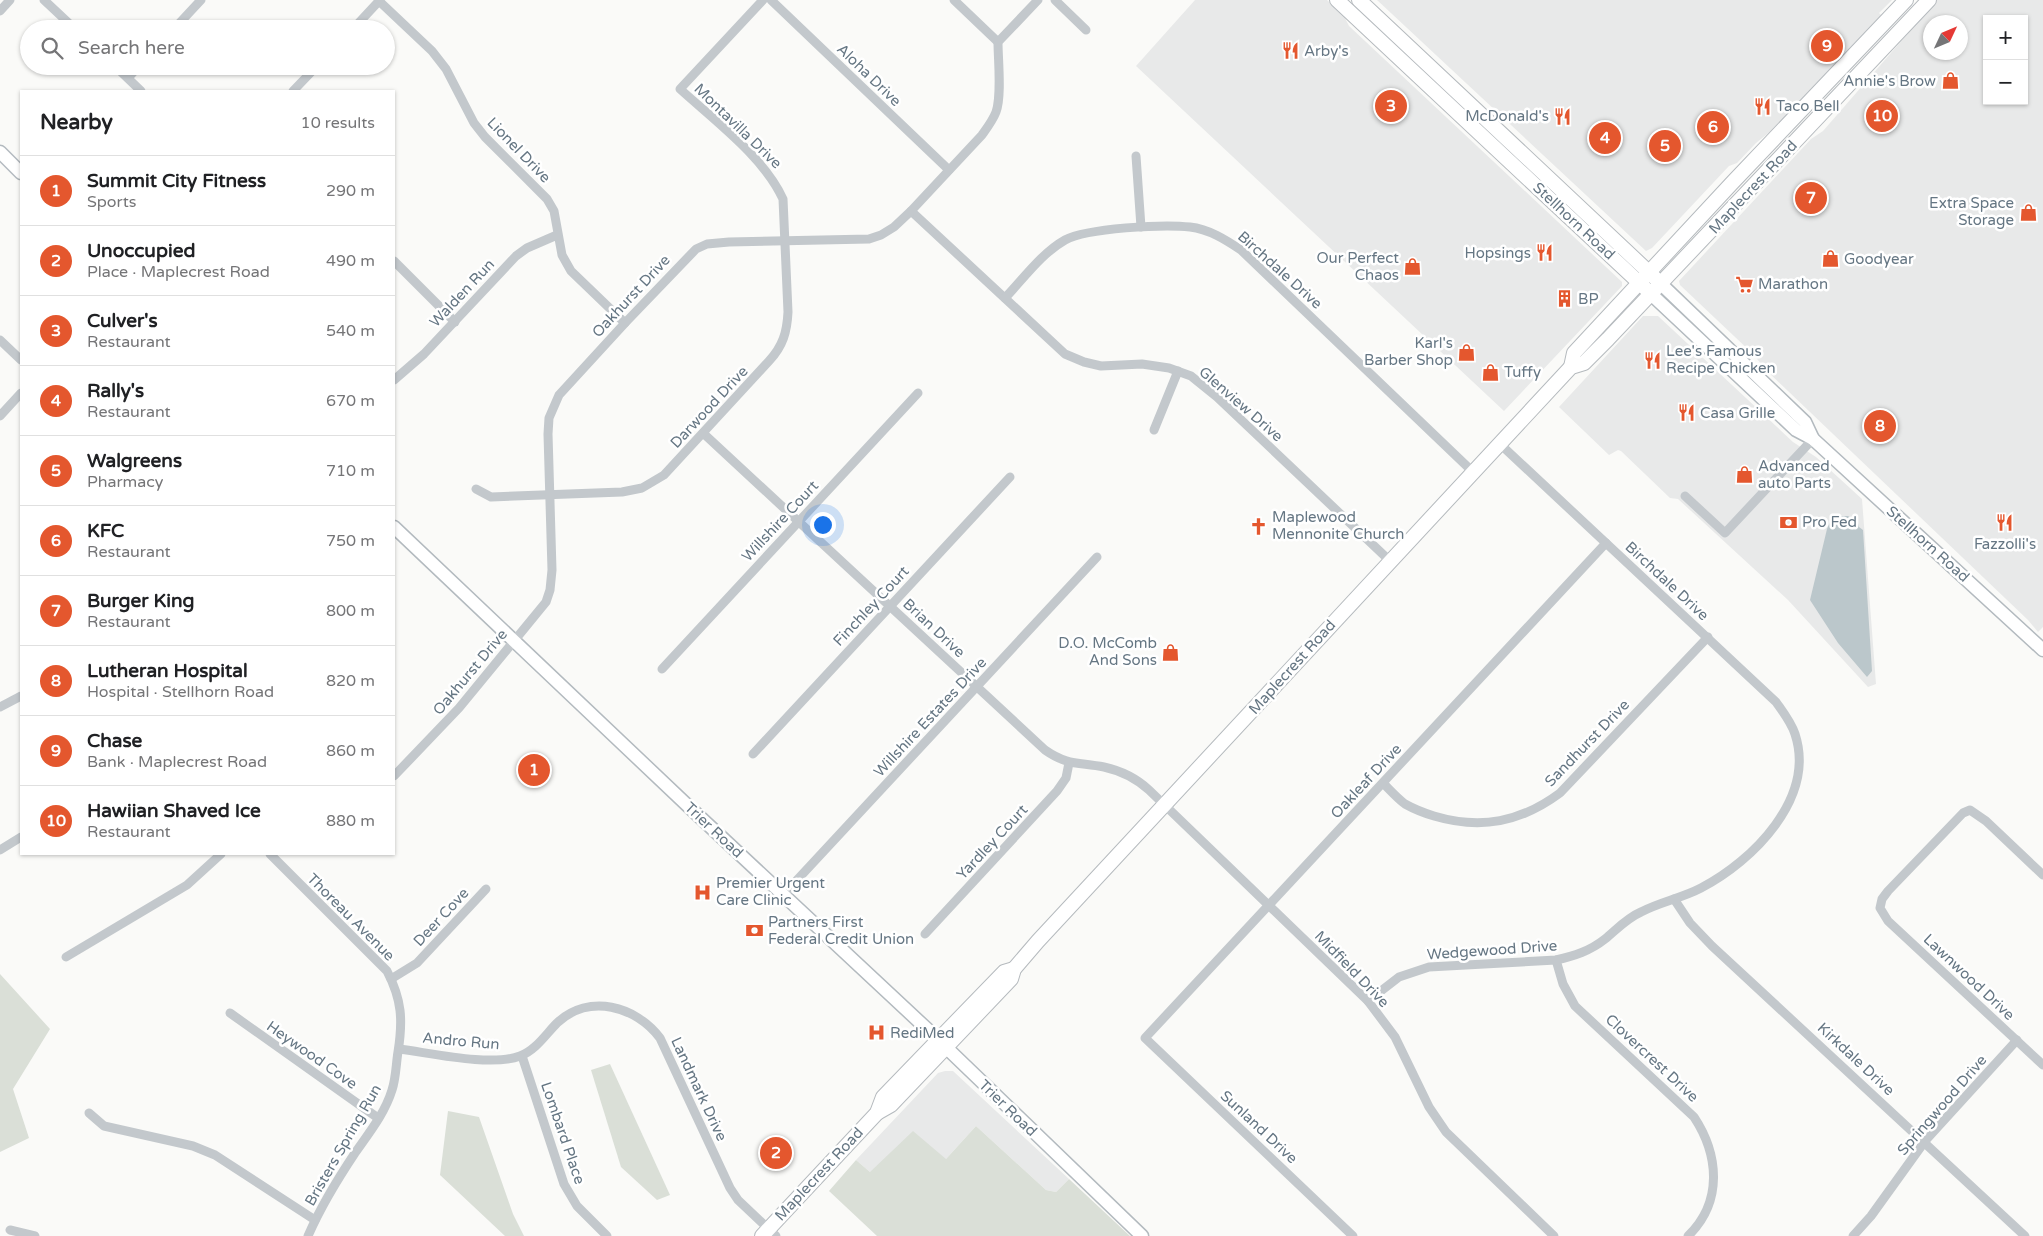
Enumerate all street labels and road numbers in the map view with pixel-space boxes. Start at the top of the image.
street label: Aloha Drive [833,40,905,110]
street label: Montavilla Drive [690,80,786,172]
street label: Lionel Drive [483,114,555,186]
street label: Maplecrest Road [1705,137,1801,237]
street label: Stellhorn Road [1529,179,1619,263]
street label: Birchdale Drive [1234,227,1326,313]
street label: Oakhurst Drive [588,251,674,341]
street label: Walden Run [426,255,498,331]
street label: Darwood Drive [666,362,752,452]
street label: Glenview Drive [1195,363,1287,445]
street label: Willshire Court [738,477,822,565]
street label: Stellhorn Road [1883,502,1973,586]
street label: Birchdale Drive [1622,538,1712,624]
street label: Finchley Court [829,562,913,650]
street label: Brian Drive [899,595,969,661]
street label: Maplecrest Road [1245,616,1339,718]
street label: Oakhurst Drive [429,625,511,719]
street label: Willshire Estates Drive [870,653,990,781]
street label: Sandhurst Drive [1541,696,1633,790]
street label: Oakleaf Drive [1327,740,1405,822]
street label: Trier Road [681,798,747,862]
street label: Yardley Court [953,801,1031,883]
street label: Thoreau Avenue [303,869,399,965]
street label: Deer Cove [409,884,473,950]
street label: Midfield Drive [1311,927,1393,1011]
street label: Lawnwood Drive [1920,930,2018,1024]
street label: Wedgewood Drive [1426,936,1558,964]
street label: Clovercrest Drive [1602,1010,1702,1106]
street label: Heywood Cove [263,1017,361,1093]
street label: Kirkdale Drive [1814,1019,1898,1099]
street label: Andro Run [422,1029,500,1053]
street label: Landmark Drive [667,1034,731,1144]
street label: Springwood Drive [1894,1051,1990,1159]
street label: Trier Road [975,1076,1041,1140]
street label: Lombard Place [537,1080,589,1186]
street label: Bristers Spring Run [301,1081,385,1209]
street label: Sunland Drive [1217,1087,1301,1167]
street label: Maplecrest Road [771,1124,867,1224]

